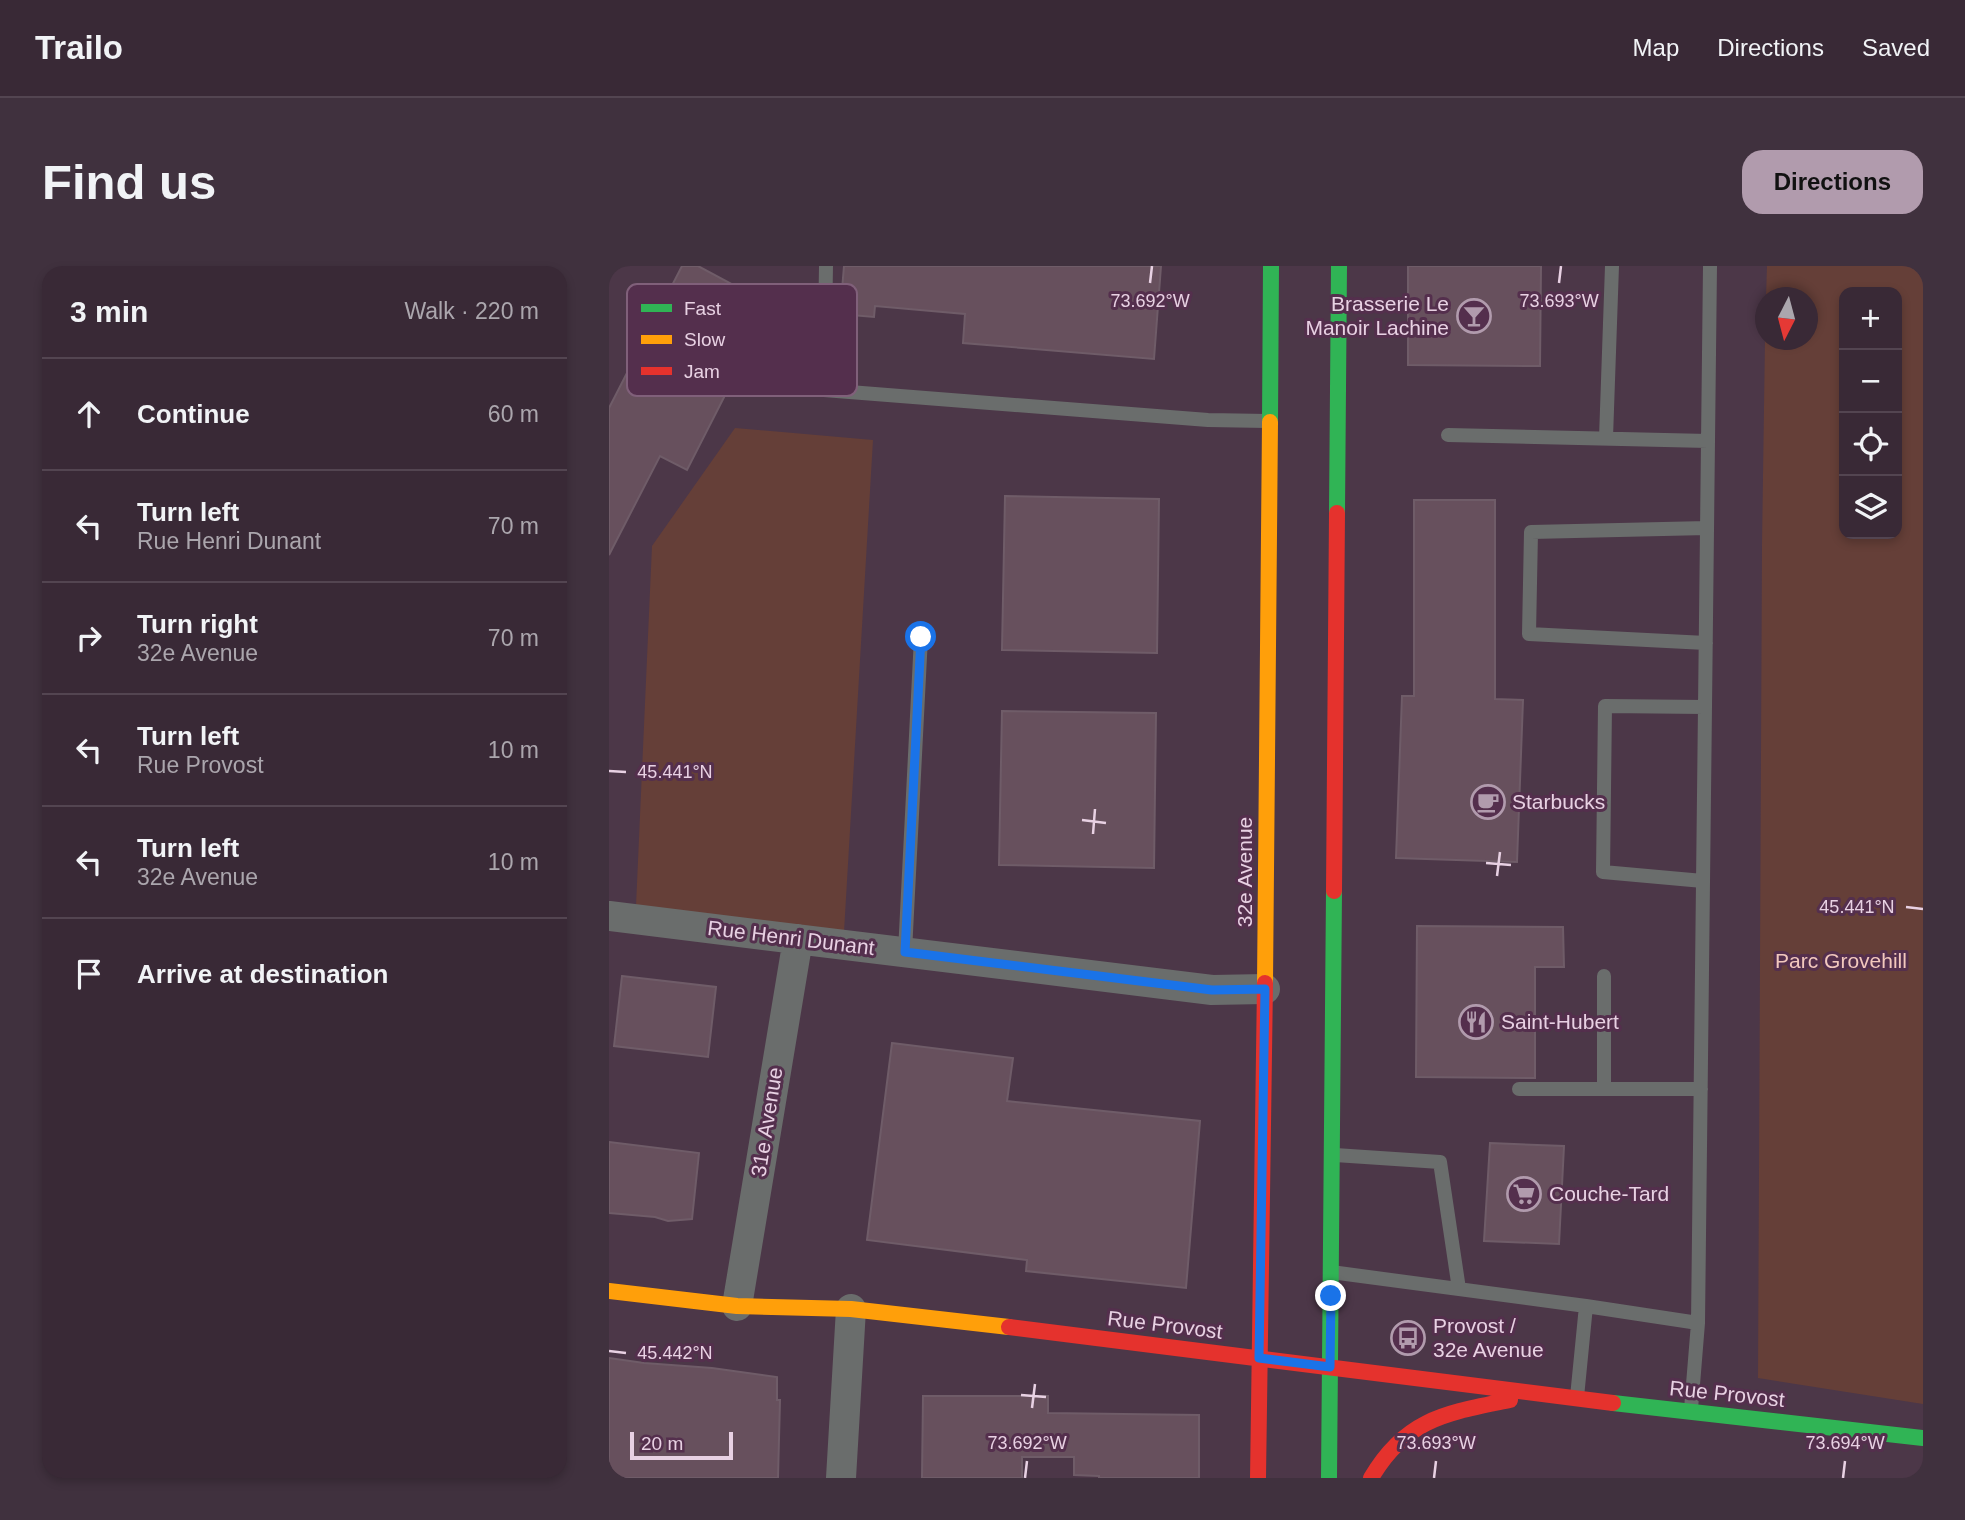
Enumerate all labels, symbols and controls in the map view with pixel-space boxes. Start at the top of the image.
text: Trailo [35,29,123,66]
text: Map [1633,34,1679,61]
text: Directions [1717,34,1824,61]
text: Saved [1862,34,1930,61]
button: Directions [1742,150,1923,214]
text: Find us [42,155,216,209]
legend [627,284,857,396]
north arrow [1755,287,1818,350]
map controls [1839,287,1902,539]
button: + [1839,287,1902,350]
text: 73.692°W [1110,291,1190,311]
text: 73.693°W [1519,291,1599,311]
place label: Brasserie Le Manoir Lachine [1305,292,1449,339]
text: 3 min [70,295,148,328]
bar icon: Brasserie Le Manoir Lachine [1455,297,1493,335]
text: Walk · 220 m [404,298,539,324]
text: Fast [684,298,722,319]
text: Slow [684,329,725,350]
button: − [1839,350,1902,413]
text: Jam [684,361,720,382]
icon: ahead [70,395,108,433]
text: Continue [137,399,250,429]
text: 60 m [488,401,539,427]
button: locate [1839,413,1902,476]
button: layers [1839,476,1902,539]
text: Turn left [137,497,239,527]
icon: left [70,507,108,545]
text: 70 m [488,513,539,539]
text: Rue Henri Dunant [137,528,321,554]
text: Turn right [137,609,258,639]
icon: right [70,619,108,657]
route start [905,621,936,652]
text: 70 m [488,625,539,651]
text: 32e Avenue [137,640,258,666]
text: Turn left [137,721,239,751]
icon: left [70,731,108,769]
text: 10 m [488,737,539,763]
text: Rue Provost [137,752,264,778]
text: 45.441°N [637,762,713,782]
cafe icon: Starbucks [1469,783,1507,821]
place label: Starbucks [1512,790,1605,813]
street label: 32e Avenue [1233,817,1256,927]
text: Turn left [137,833,239,863]
icon: left [70,843,108,881]
text: 10 m [488,849,539,875]
text: 32e Avenue [137,864,258,890]
text: 45.441°N [1819,897,1895,917]
street label: Rue Henri Dunant [706,916,876,959]
park label: Parc Grovehill [1775,949,1907,972]
icon: arrive [70,955,108,993]
text: Arrive at destination [137,959,388,989]
restaurant icon: Saint-Hubert [1457,1003,1495,1041]
place label: Saint-Hubert [1501,1010,1619,1033]
street label: 31e Avenue [746,1066,787,1178]
supermarket icon: Couche-Tard [1505,1175,1543,1213]
place label: Couche-Tard [1549,1182,1669,1205]
route end [1315,1280,1346,1311]
street label: Rue Provost [1106,1306,1224,1343]
place label: Provost / 32e Avenue [1433,1314,1544,1361]
bus stop icon: Provost / 32e Avenue [1389,1319,1427,1357]
text: 45.442°N [637,1343,713,1363]
street label: Rue Provost [1668,1376,1786,1411]
scale bar [630,1429,733,1461]
text: 20 m [641,1433,683,1454]
text: 73.692°W [987,1433,1067,1453]
text: 73.693°W [1396,1433,1476,1453]
text: 73.694°W [1805,1433,1885,1453]

